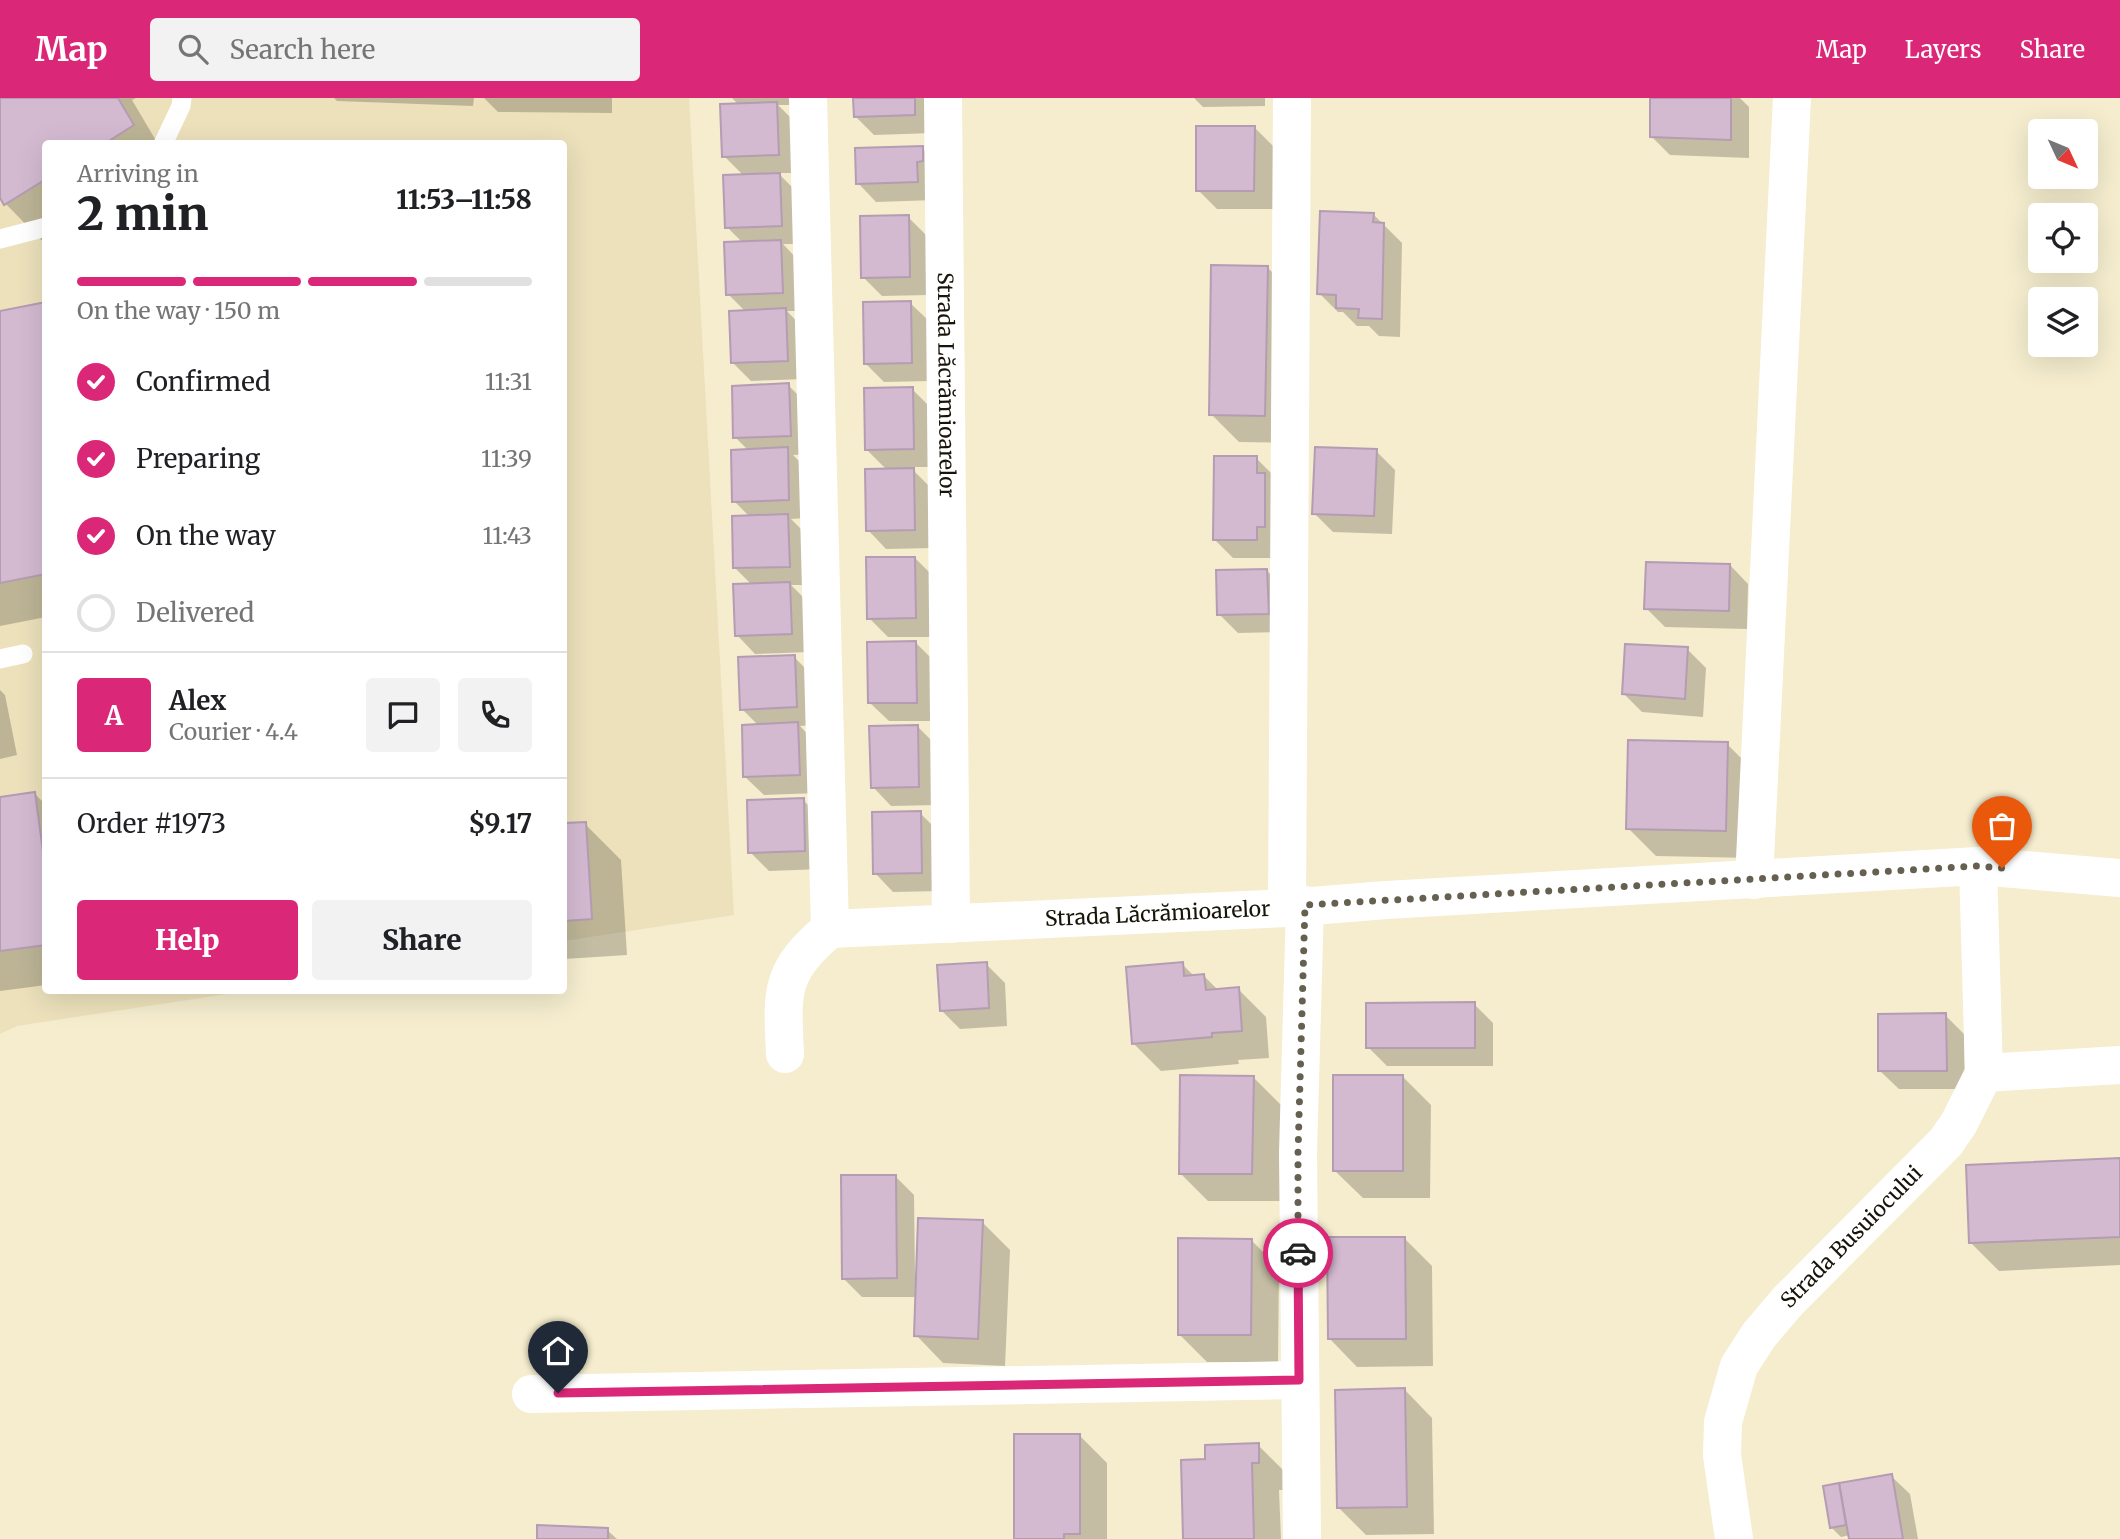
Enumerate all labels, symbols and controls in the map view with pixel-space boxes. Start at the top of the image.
search box [150,18,640,81]
text: Map [35,29,108,70]
icon: search [174,30,212,68]
text: Search here [230,33,375,66]
text: Map [1816,34,1867,65]
text: Layers [1905,34,1981,65]
text: Share [2019,34,2085,65]
north arrow [2028,119,2098,189]
map controls [2028,119,2098,357]
text: Arriving in [77,159,199,188]
text: 11:53–11:58 [396,183,532,216]
text: 2 min [77,185,209,243]
button: locate [2028,203,2098,273]
street label: Strada Lăcrămioarelor [932,272,961,498]
button: layers [2028,287,2098,357]
text: On the way · 150 m [77,296,280,325]
icon: check [77,363,115,401]
text: Confirmed [136,365,271,398]
text: 11:31 [485,367,532,396]
icon: check [77,440,115,478]
text: Preparing [136,442,260,475]
text: 11:39 [481,444,532,473]
icon: check [77,517,115,555]
text: On the way [136,519,276,552]
text: 11:43 [483,521,532,550]
text: Delivered [136,596,255,629]
button: chat [366,678,440,752]
button: phone [458,678,532,752]
text: Alex [169,684,226,717]
text: A [105,699,123,732]
text: Courier · 4.4 [169,717,298,746]
pin [1972,796,2032,868]
text: Order #1973 [77,807,226,840]
text: $9.17 [468,807,532,840]
icon: bag [1983,807,2021,845]
street label: Strada Lăcrămioarelor [1044,895,1271,932]
button: Help [77,900,298,980]
button: Share [312,900,532,980]
street label: Strada Busuiocului [1775,1159,1928,1314]
courier [1263,1218,1333,1288]
icon: car [1279,1234,1317,1272]
pin [528,1321,588,1393]
icon: home [539,1332,577,1370]

